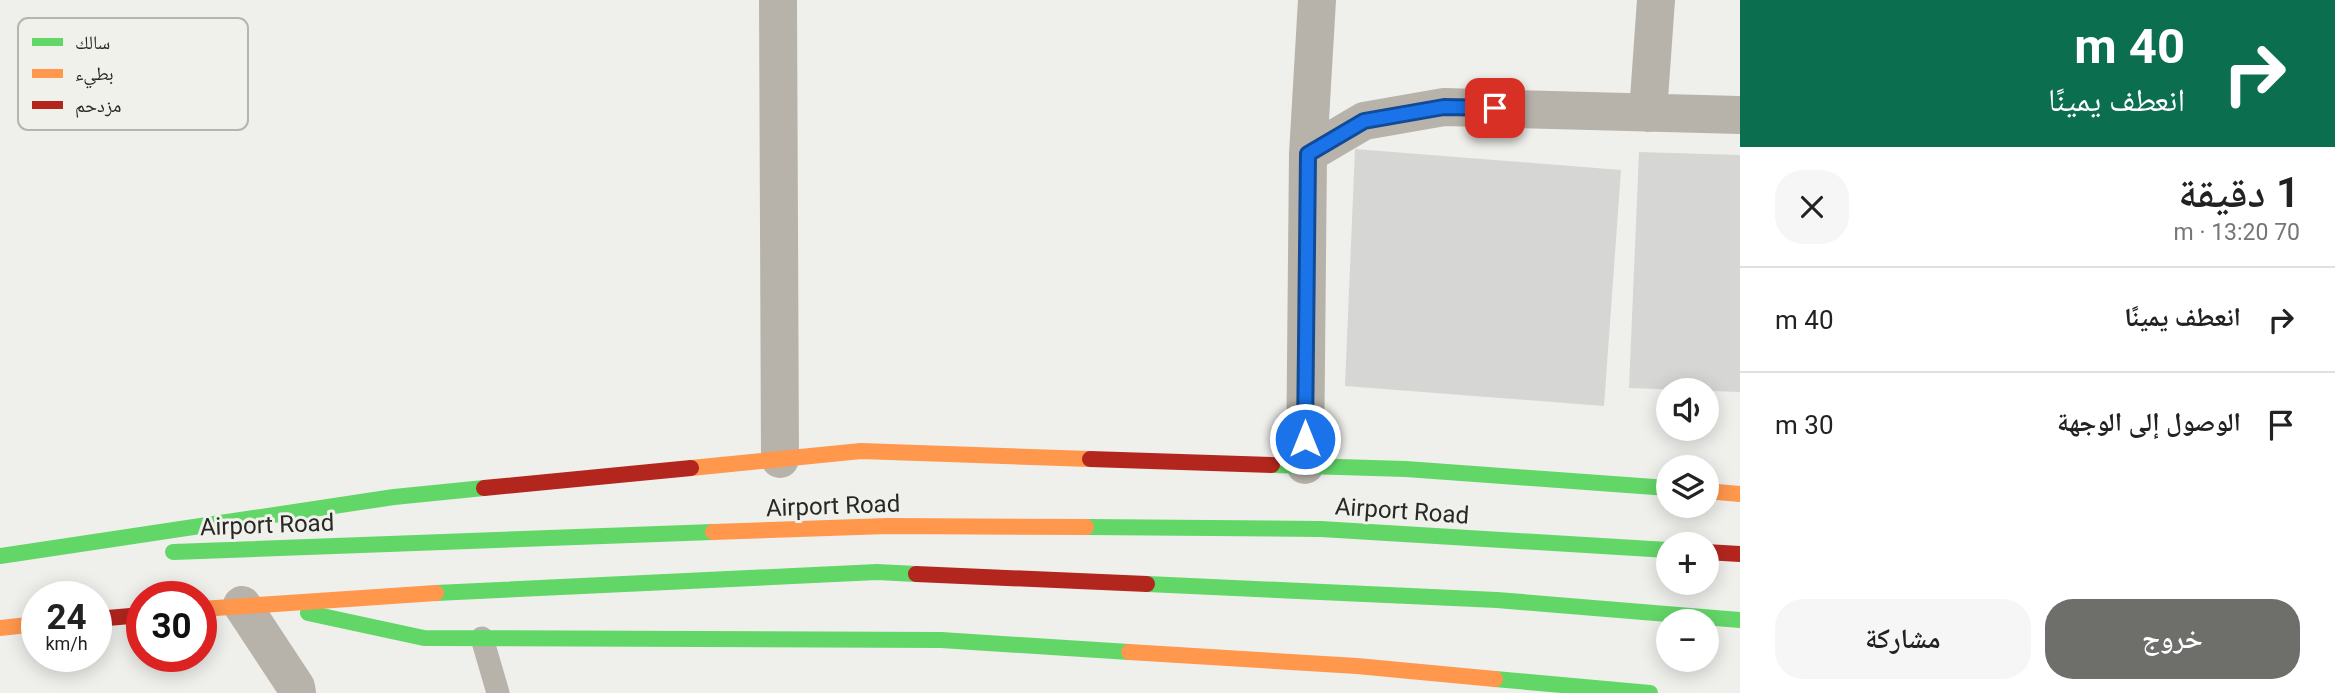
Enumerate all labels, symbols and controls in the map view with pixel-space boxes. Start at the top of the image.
legend [18,18,248,130]
text: 40 m [2074,18,2185,75]
icon: right [2209,28,2300,119]
text: سالك [75,31,110,54]
text: بطيء [75,62,114,89]
pin [1465,78,1525,138]
text: انعطف يمينًا [2048,81,2185,119]
icon: arrive [1476,89,1514,127]
text: مزدحم [75,94,121,118]
text: 1 دقيقة [2178,168,2300,217]
button: close [1775,170,1849,244]
text: 70 m · 13:20 [2174,219,2300,246]
icon: right [2262,301,2300,339]
text: انعطف يمينًا [2124,302,2241,332]
text: 40 m [1775,305,1834,335]
map controls [1656,378,1719,672]
button: sound [1656,378,1719,441]
position arrow [1268,402,1342,476]
icon: arrive [2262,406,2300,444]
text: الوصول إلى الوجهة [2057,407,2241,437]
text: 30 m [1775,410,1834,440]
button: layers [1656,455,1719,518]
street label: Airport Road [765,490,901,522]
street label: Airport Road [1334,492,1470,530]
street label: Airport Road [199,509,335,541]
button: + [1656,532,1719,595]
speed limit sign: 30 [126,581,217,672]
text: 24 [46,597,87,638]
button: مشاركة [1775,599,2031,679]
button: خروج [2045,599,2300,679]
button: − [1656,609,1719,672]
text: km/h [45,633,88,654]

